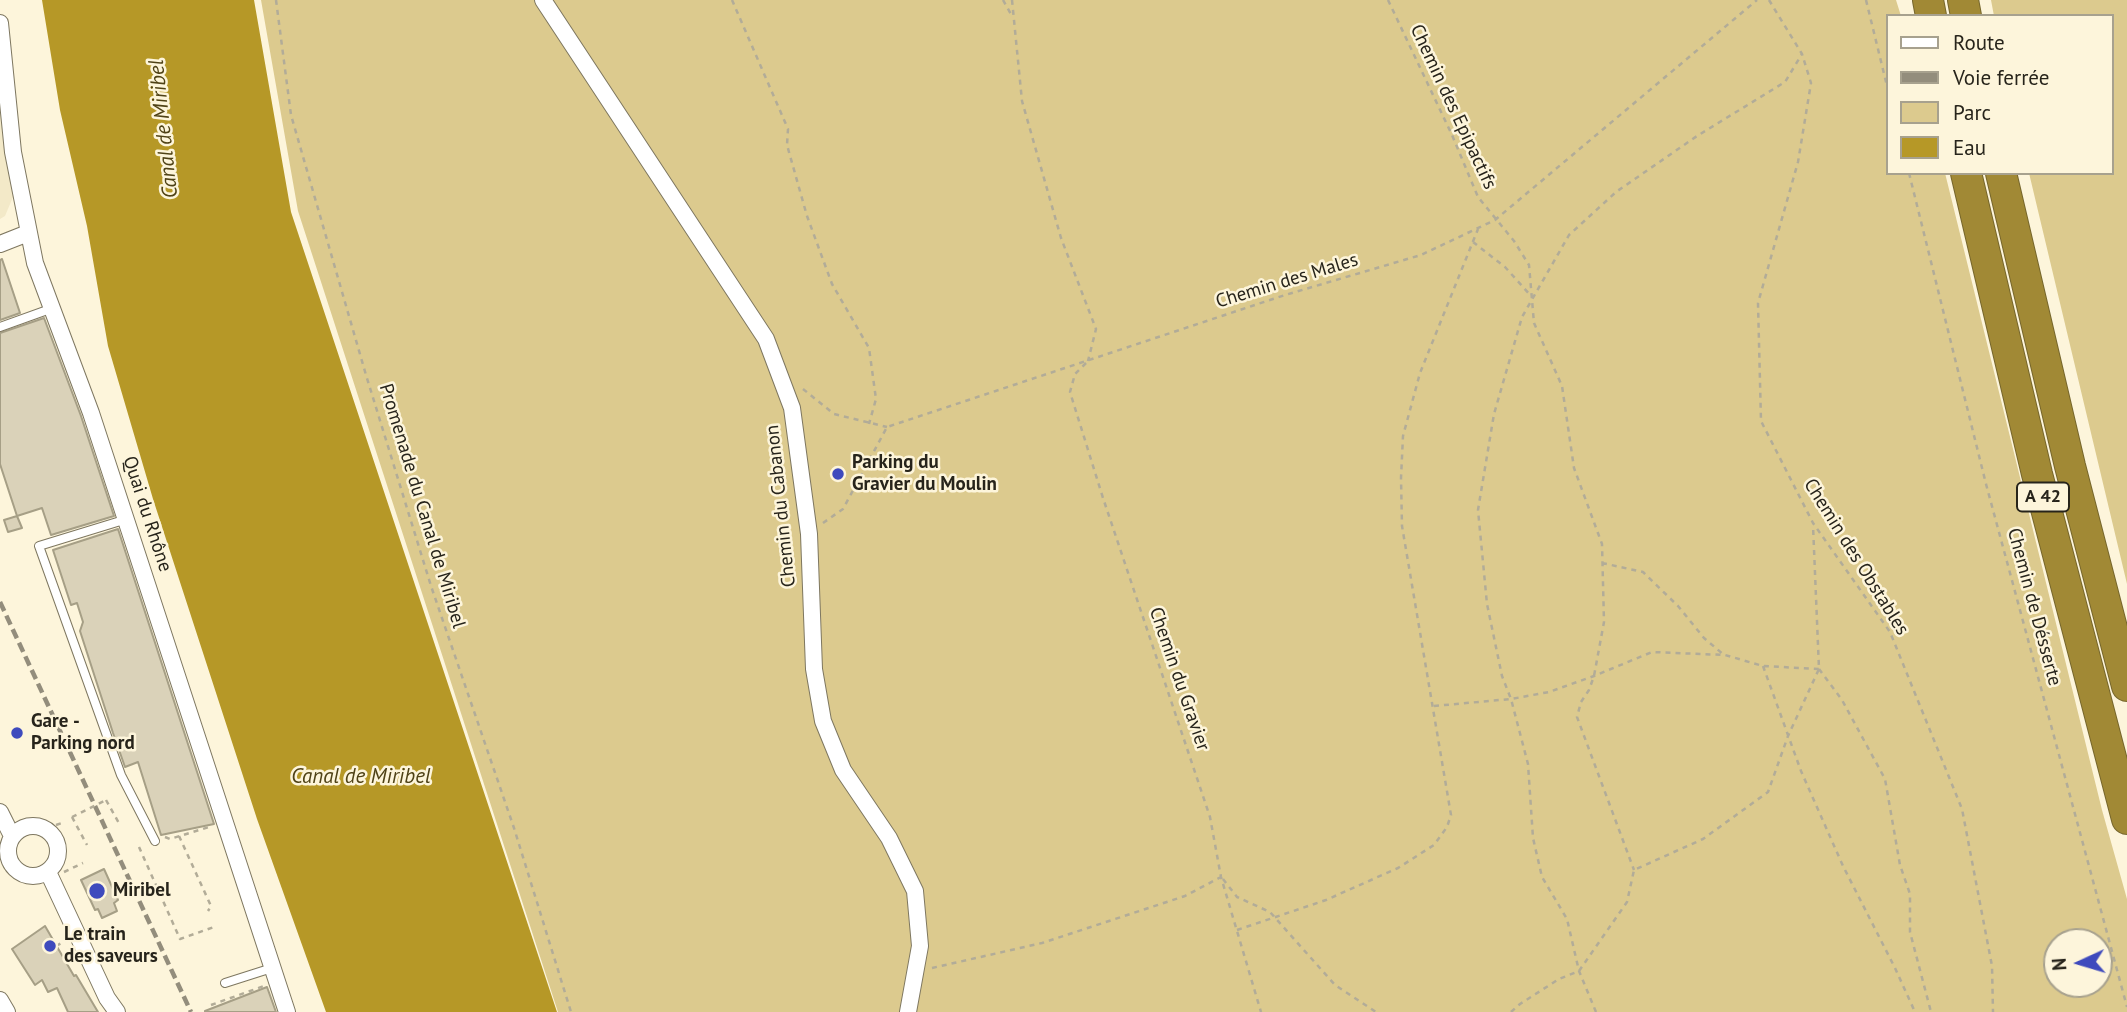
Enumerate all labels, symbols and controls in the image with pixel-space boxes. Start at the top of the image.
legend [1885,14,2113,175]
street label: Chemin des Epipactifs [1405,21,1501,193]
text: Route [1953,29,2005,56]
water label: Canal de Miribel [144,58,184,200]
text: Voie ferrée [1953,64,2049,91]
text: Parc [1953,99,1991,126]
text: Eau [1953,134,1986,161]
street label: Chemin des Males [1213,249,1361,313]
street label: Promenade du Canal de Miribel [374,381,470,631]
street label: Chemin du Cabanon [761,424,801,588]
place label: Parking du Gravier du Moulin [852,452,997,496]
street label: Quai du Rhône [118,453,176,575]
marker: Parking du Gravier du Moulin [830,466,846,482]
street label: Chemin des Obstables [1799,474,1913,640]
road number: A 42 [2017,482,2069,512]
street label: Chemin de Désserte [2002,526,2066,688]
street label: Chemin du Gravier [1144,604,1214,754]
place label: Gare - Parking nord [31,711,135,755]
marker: Gare - Parking nord [9,725,25,741]
water label: Canal de Miribel [291,764,431,790]
place label: Miribel [113,880,171,902]
marker: Miribel [87,881,107,901]
place label: Le train des saveurs [64,924,158,968]
north arrow [2043,928,2113,998]
marker: Le train des saveurs [42,938,58,954]
text: N [2047,957,2071,971]

